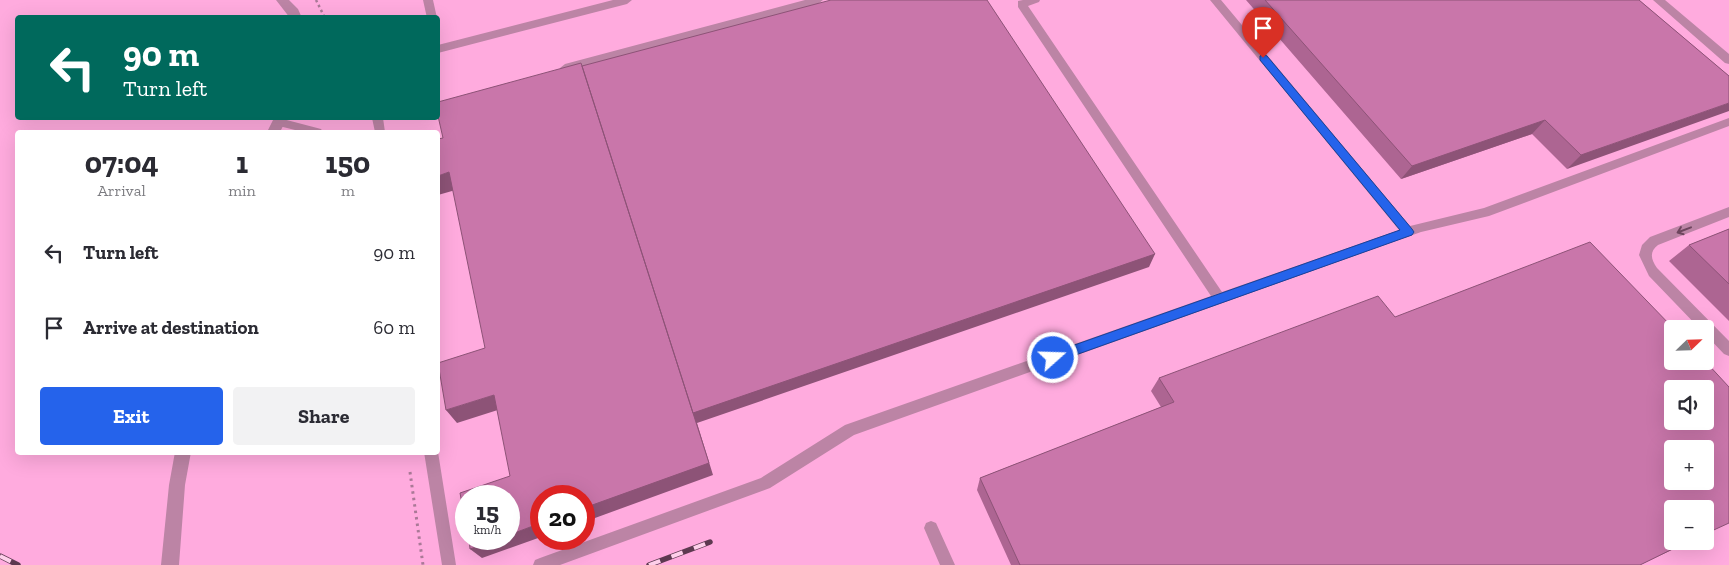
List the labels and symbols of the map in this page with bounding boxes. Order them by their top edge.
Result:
pin [1242,7,1284,58]
one-way arrow [1676,226,1692,235]
north arrow [1664,320,1714,370]
position arrow [1026,331,1078,383]
speed limit sign: 20 [530,485,595,550]

